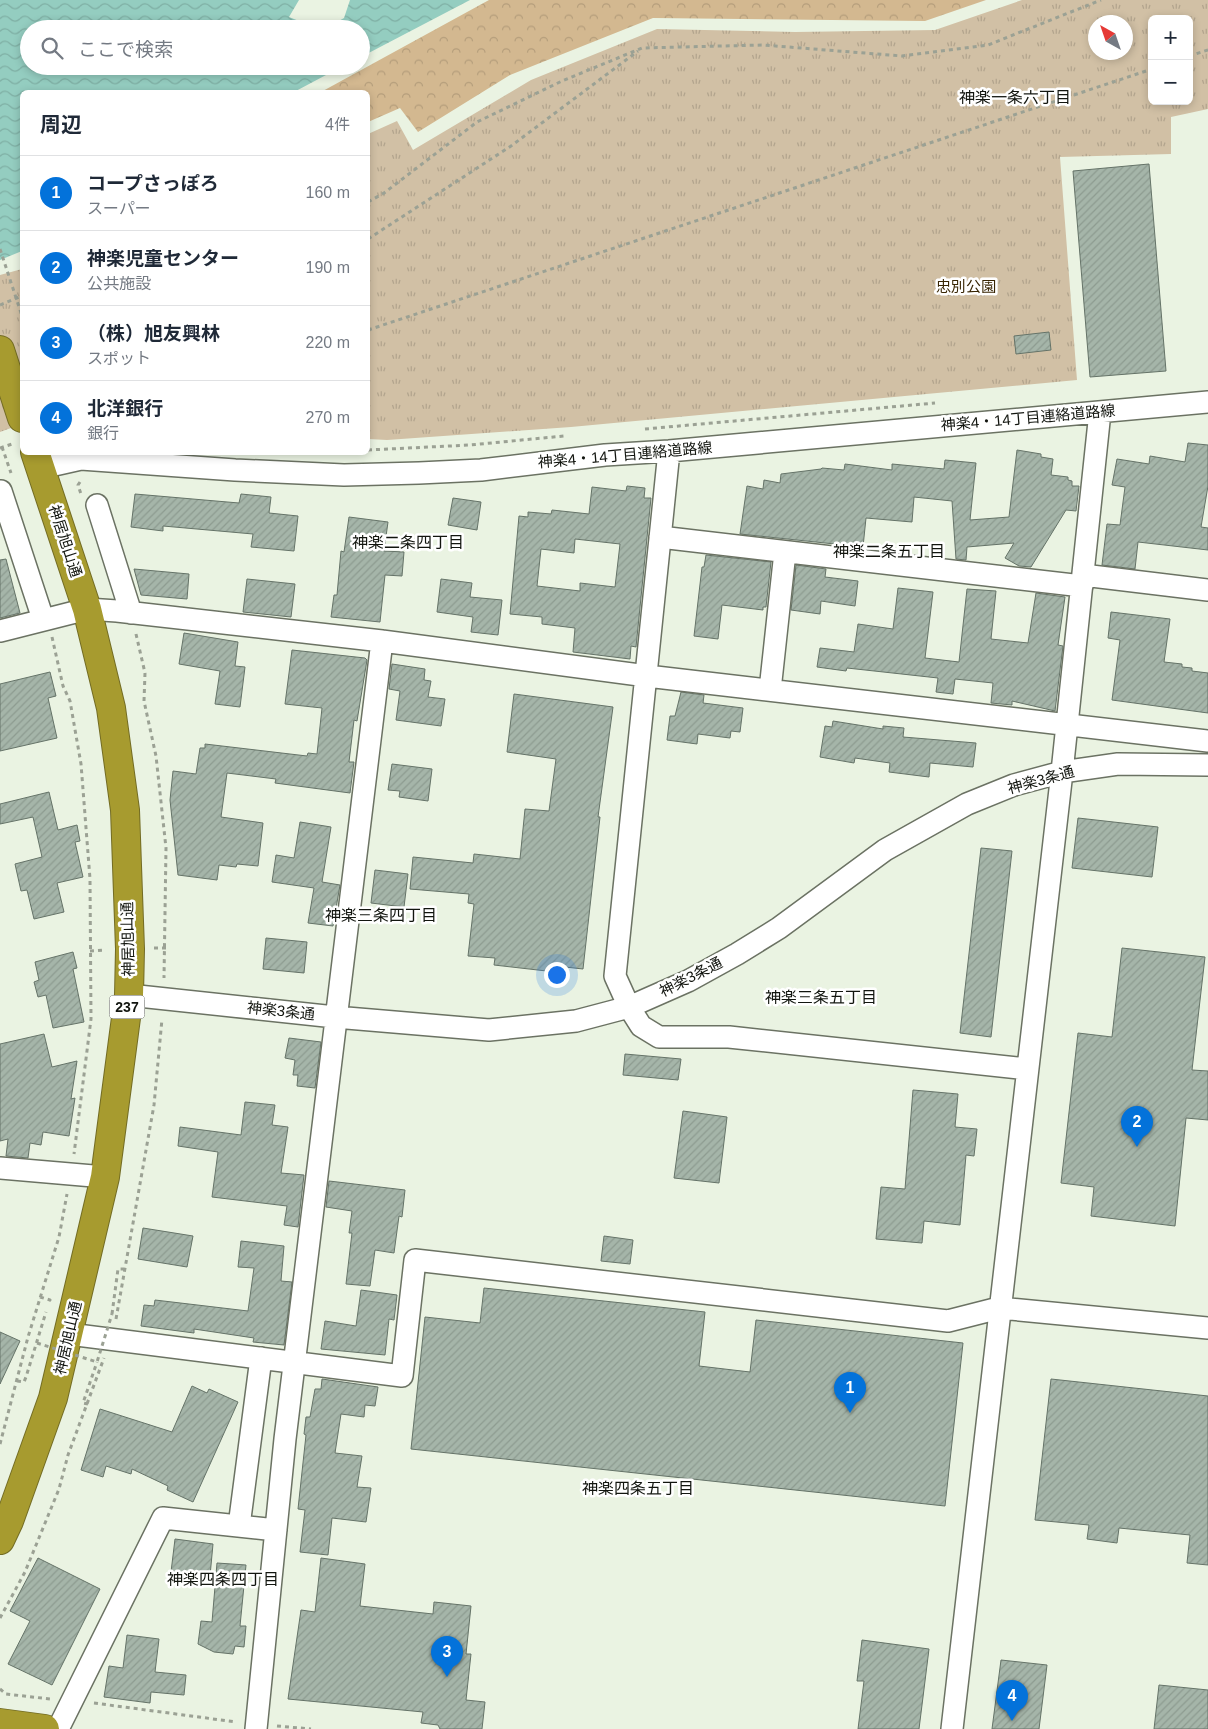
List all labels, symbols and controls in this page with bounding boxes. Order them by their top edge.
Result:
north arrow [1088,15,1133,60]
map controls [1148,15,1193,105]
button: + [1148,15,1193,60]
search box [20,20,370,75]
icon: search [38,34,66,62]
text: ここで検索 [78,39,173,60]
button: − [1148,60,1193,105]
district label: 神楽一条六丁目 [959,89,1071,106]
text: 周辺 [40,113,82,136]
text: 4件 [325,116,350,133]
text: コープさっぽろ [87,173,219,194]
text: 1 [52,184,60,201]
text: 160 m [306,184,350,201]
text: スーパー [87,200,151,217]
text: 神楽児童センター [87,248,239,269]
text: 2 [52,259,60,276]
text: 190 m [306,259,350,276]
text: 公共施設 [87,275,151,292]
park label: 忠別公園 [936,278,996,295]
text: （株）旭友興林 [87,323,220,344]
text: 3 [52,334,60,351]
text: 220 m [306,334,350,351]
text: スポット [87,350,151,367]
text: 北洋銀行 [87,398,163,419]
street label: 神楽4・14丁目連絡道路線 [940,401,1116,434]
text: 4 [52,409,60,426]
text: 270 m [306,409,350,426]
text: 銀行 [87,425,119,442]
street label: 神楽4・14丁目連絡道路線 [537,438,713,471]
street label: 神居旭山通 [46,503,85,579]
district label: 神楽二条四丁目 [352,534,464,551]
district label: 神楽二条五丁目 [833,543,945,560]
street label: 神楽3条通 [1006,762,1076,797]
street label: 神居旭山通 [118,901,137,977]
district label: 神楽三条四丁目 [325,907,437,924]
street label: 神楽3条通 [656,953,725,1000]
your location [544,962,570,988]
district label: 神楽三条五丁目 [765,989,877,1006]
road number: 237 [110,996,144,1019]
street label: 神楽3条通 [246,998,316,1023]
pin: 2 [1121,1106,1153,1147]
street label: 神居旭山通 [51,1299,84,1376]
pin: 1 [834,1372,866,1413]
district label: 神楽四条五丁目 [582,1480,694,1497]
district label: 神楽四条四丁目 [167,1571,279,1588]
pin: 3 [431,1636,463,1677]
pin: 4 [996,1680,1028,1721]

